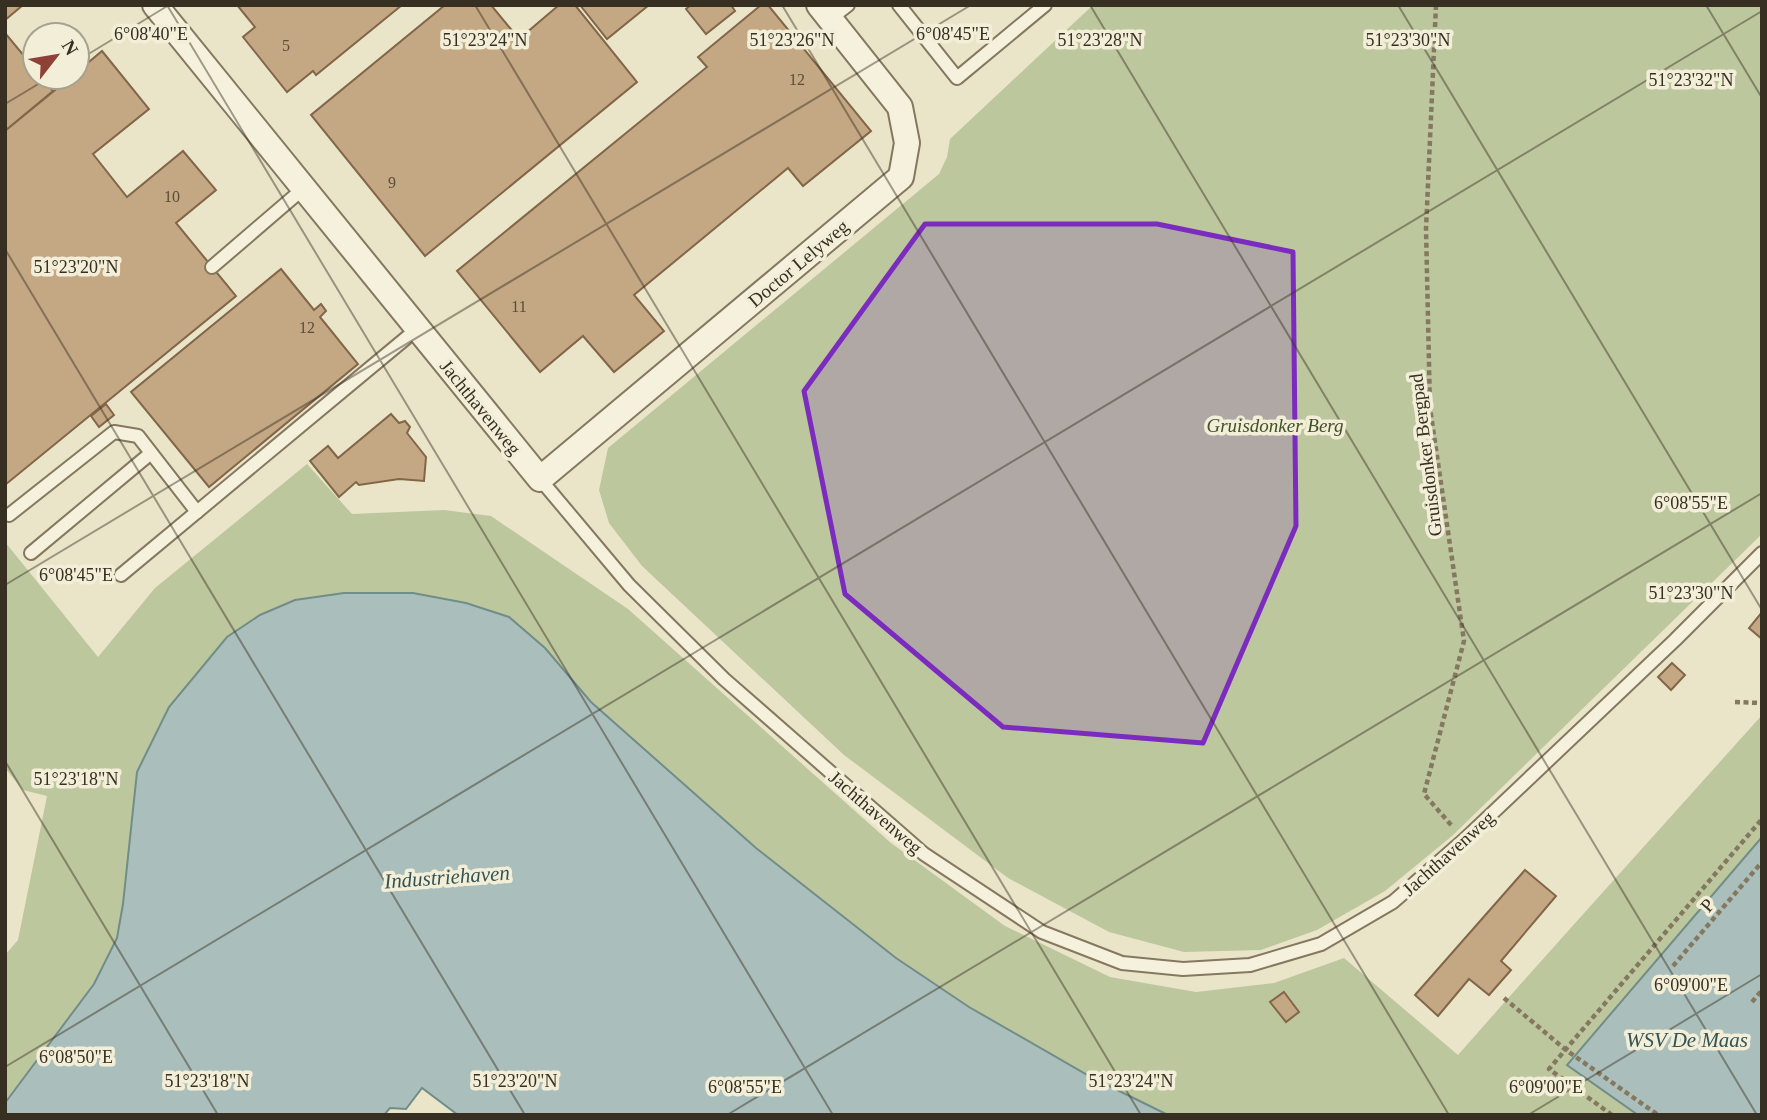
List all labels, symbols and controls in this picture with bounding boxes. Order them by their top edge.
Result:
north arrow [21,21,91,91]
text: 6°08'40"E [114,24,188,44]
text: 6°08'45"E [916,24,990,44]
text: 51°23'24"N [443,30,527,50]
text: 51°23'26"N [750,30,834,50]
text: 51°23'28"N [1058,30,1142,50]
text: 51°23'30"N [1366,30,1450,50]
text: N [58,36,83,59]
house number: 5 [282,37,290,54]
text: 51°23'32"N [1649,70,1733,90]
house number: 12 [789,71,805,88]
house number: 9 [388,174,396,191]
house number: 10 [164,188,180,205]
street label: Doctor Lelyweg [744,215,853,311]
text: 51°23'20"N [34,257,118,277]
house number: 11 [511,298,527,315]
house number: 12 [299,319,315,336]
street label: Jachthavenweg [436,356,526,459]
street label: Gruisdonker Bergpad [1405,372,1446,537]
park label: Gruisdonker Berg [1206,415,1344,436]
text: 6°08'55"E [1654,493,1728,513]
text: 6°08'45"E [39,565,113,585]
text: 51°23'30"N [1649,583,1733,603]
street label: Jachthavenweg [825,766,927,859]
text: 51°23'18"N [34,769,118,789]
street label: Jachthavenweg [1398,806,1499,900]
water label: Industriehaven [382,861,511,893]
street label: P [1696,894,1719,916]
text: 6°09'00"E [1654,975,1728,995]
water label: WSV De Maas [1626,1028,1748,1052]
text: 6°08'50"E [39,1047,113,1067]
text: 51°23'18"N [165,1071,249,1091]
text: 51°23'20"N [473,1071,557,1091]
text: 51°23'24"N [1089,1071,1173,1091]
text: 6°08'55"E [708,1077,782,1097]
text: 6°09'00"E [1509,1077,1583,1097]

